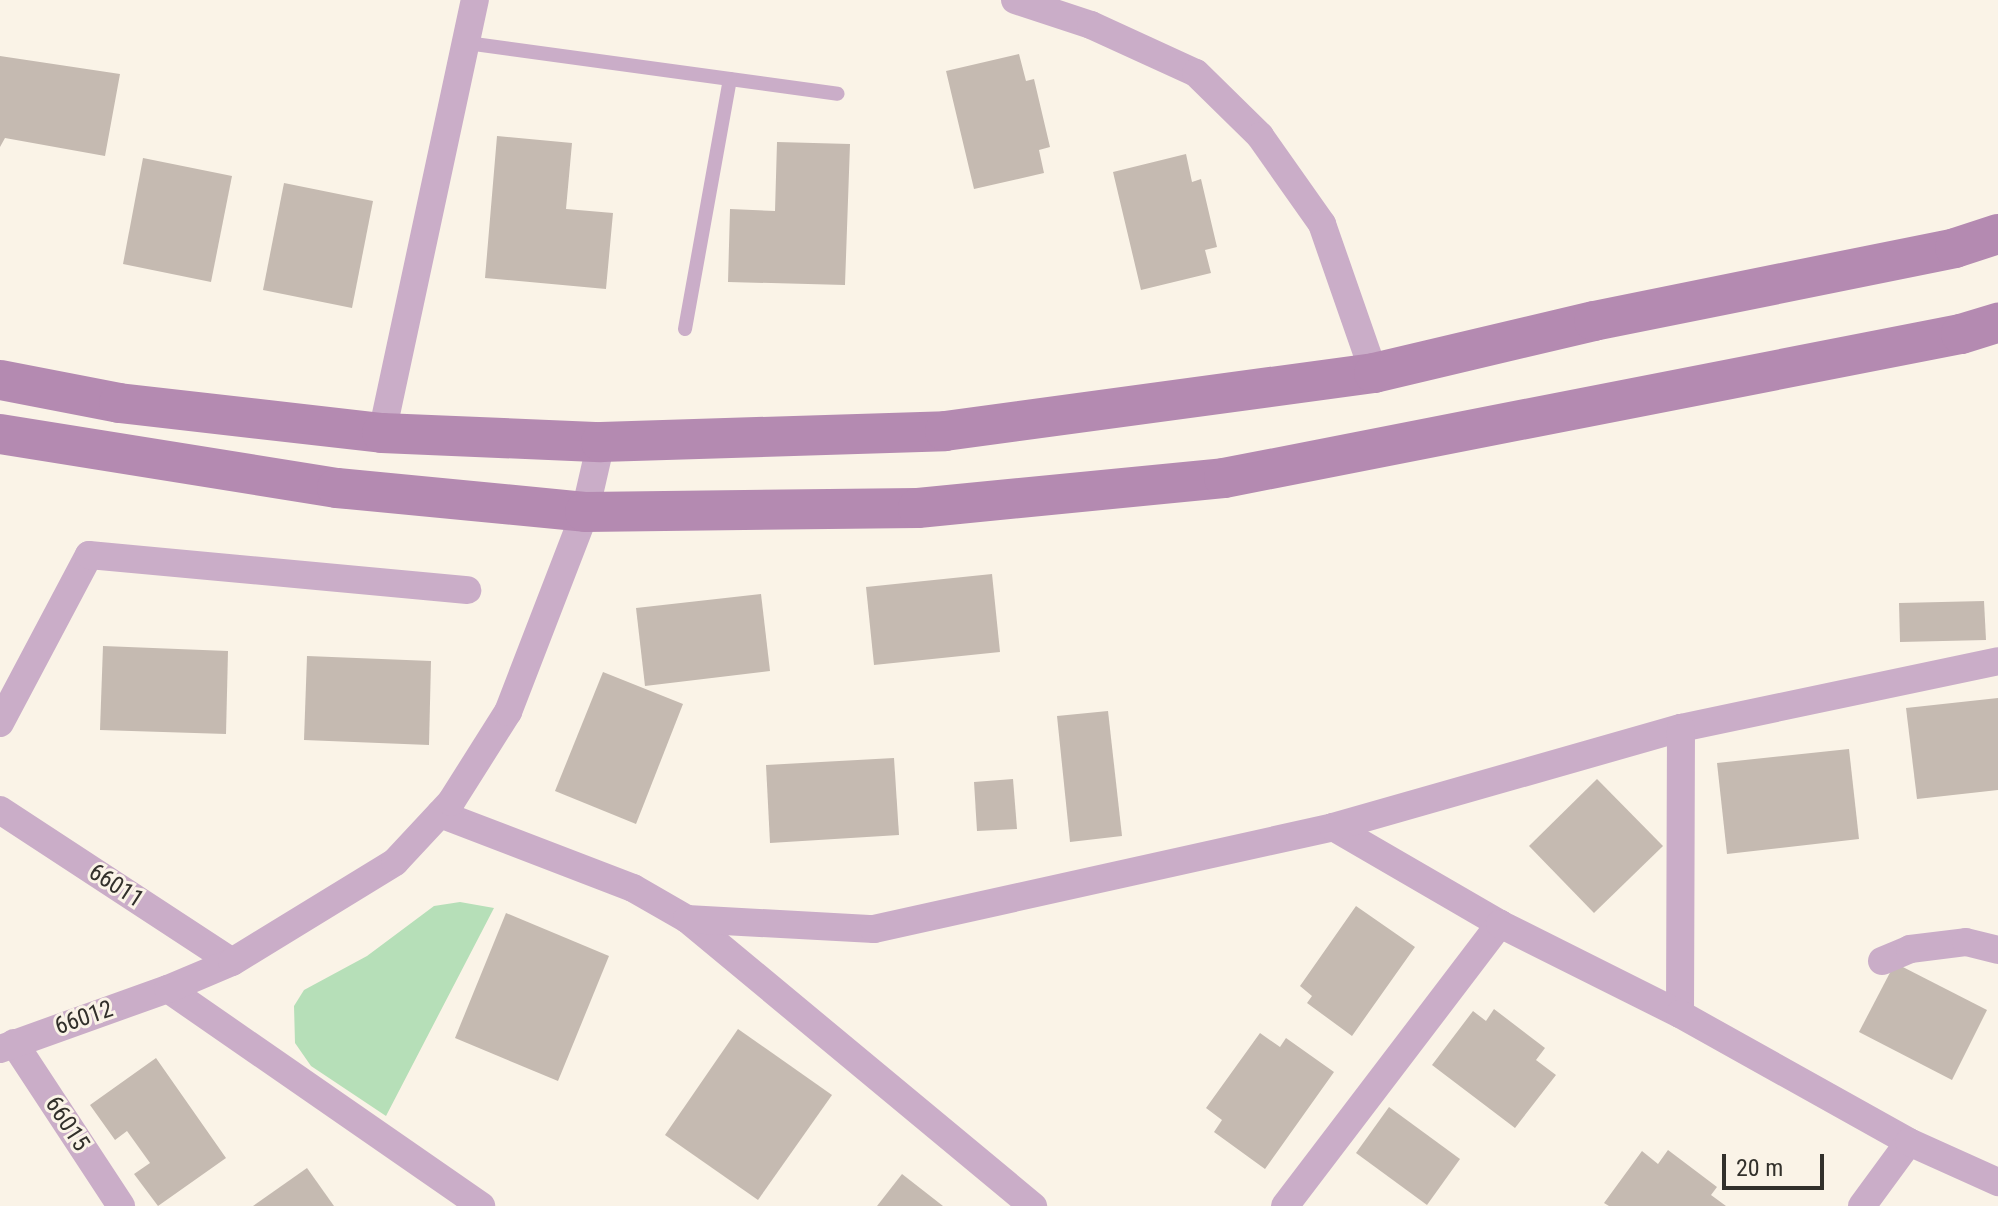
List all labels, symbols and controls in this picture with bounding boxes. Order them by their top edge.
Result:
street label: 66011 [83,858,149,914]
street label: 66012 [51,995,117,1041]
street label: 66015 [39,1091,95,1157]
scale bar [1726,1138,1828,1188]
text: 20 m [1736,1154,1783,1182]

